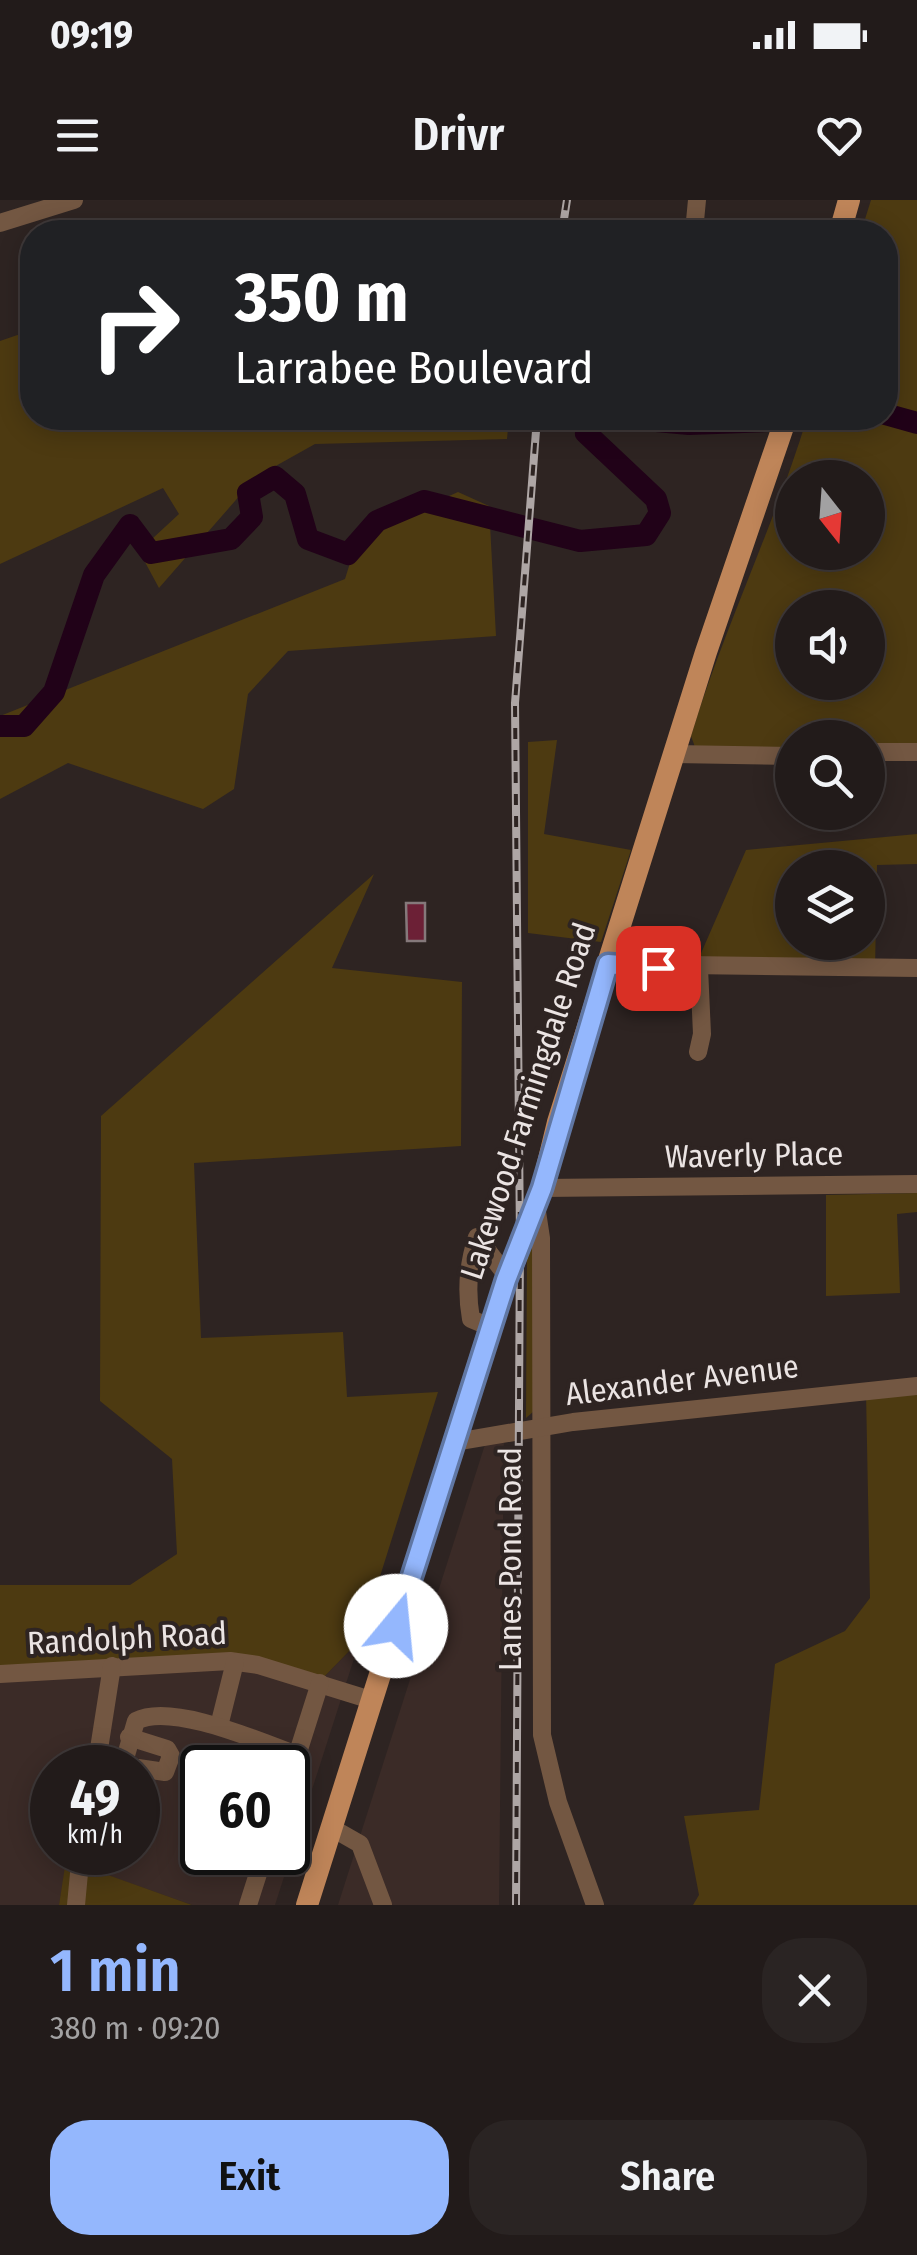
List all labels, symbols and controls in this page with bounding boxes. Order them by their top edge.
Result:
text: 09:19 [50,12,133,58]
icon: menu [50,108,105,163]
text: Drivr [413,108,504,162]
icon: heart [812,108,867,163]
text: 350 m [235,256,409,340]
icon: right [70,260,200,390]
text: Larrabee Boulevard [235,341,593,395]
north arrow [775,460,885,570]
map controls [775,460,885,960]
button: sound [775,590,885,700]
button: search [775,720,885,830]
button: layers [775,850,885,960]
street label: Lakewood Farmingdale Road [452,918,604,1284]
pin [616,926,701,1011]
icon: arrive [631,941,686,996]
street label: Waverly Place [664,1134,844,1176]
street label: Alexander Avenue [563,1347,801,1413]
street label: Lanes Pond Road [491,1447,529,1671]
position arrow [344,1574,448,1678]
street label: Randolph Road [26,1614,228,1662]
speed limit sign: 60 [180,1745,310,1875]
text: 49 [70,1768,120,1828]
text: km/h [67,1820,123,1850]
text: 1 min [50,1935,181,2007]
button: close [762,1938,867,2043]
text: 380 m · 09:20 [50,2009,221,2047]
button: Exit [50,2120,449,2235]
button: Share [469,2120,867,2235]

